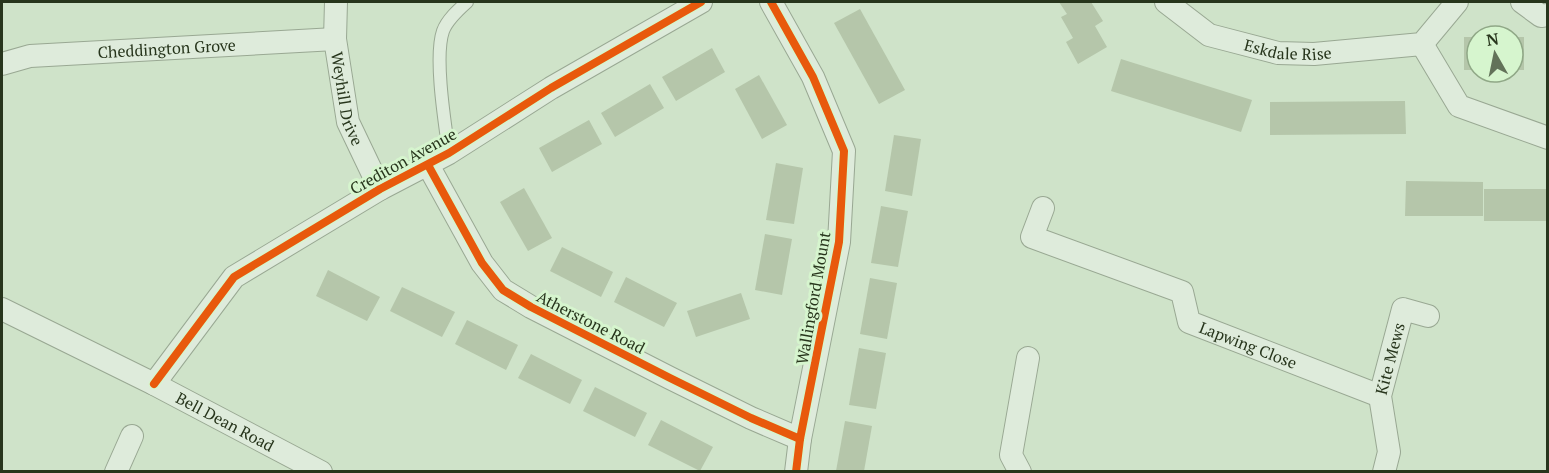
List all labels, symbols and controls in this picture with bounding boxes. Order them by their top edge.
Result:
north arrow [1465,24,1525,84]
text: N [1485,27,1500,51]
street label: Cheddington Grove [97,34,236,63]
street label: Eskdale Rise [1242,34,1333,65]
street label: Weyhill Drive [326,50,369,149]
street label: Crediton Avenue [346,123,460,199]
street label: Wallingford Mount [790,230,836,366]
street label: Atherstone Road [533,285,649,359]
street label: Lapwing Close [1196,316,1300,374]
street label: Kite Mews [1370,320,1410,397]
street label: Bell Dean Road [172,387,278,457]

